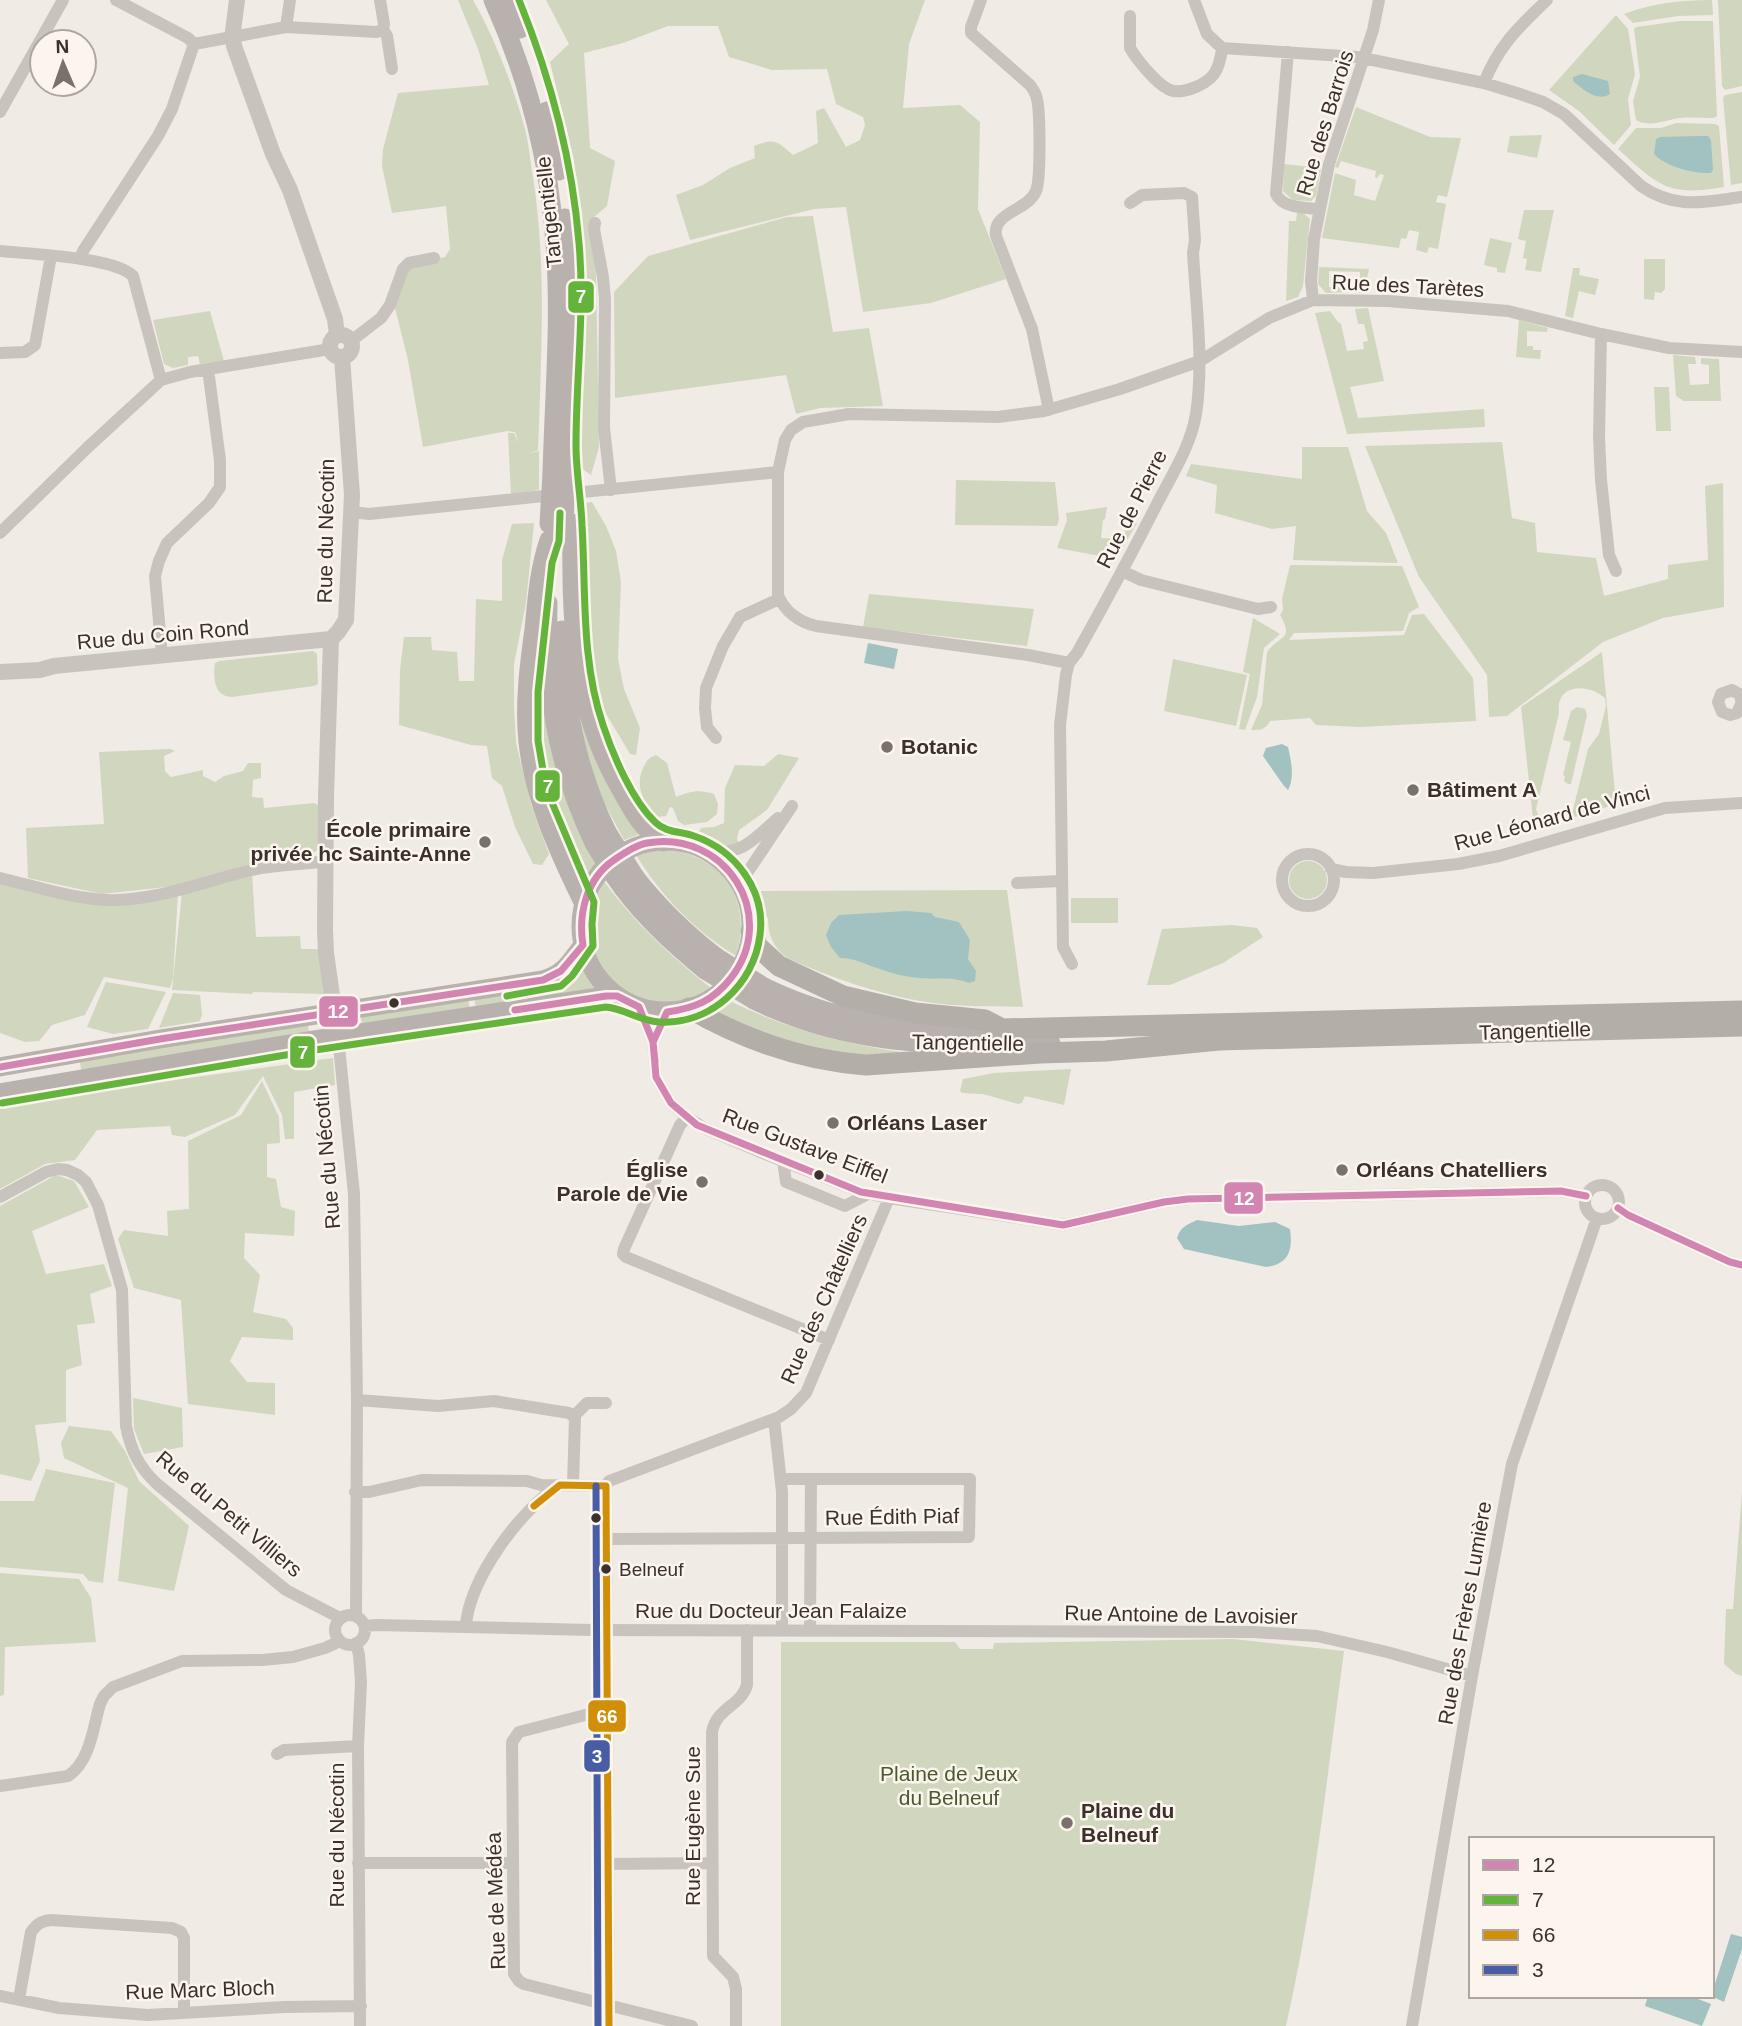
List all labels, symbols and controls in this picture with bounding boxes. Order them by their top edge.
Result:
north arrow [28,28,98,98]
text: N [55,36,70,57]
street label: Rue des Barrois [1292,47,1358,198]
street label: Tangentielle [531,155,566,269]
street label: Rue des Tarètes [1331,270,1485,301]
line badge: 7 [567,280,595,314]
text: 7 [576,286,586,307]
street label: Rue de Pierre [1092,446,1171,572]
street label: Rue du Nécotin [313,458,338,604]
street label: Rue du Coin Rond [76,616,250,653]
place label: Botanic [901,735,978,758]
marker: Botanic [879,739,895,755]
line badge: 7 [534,769,561,803]
text: 7 [543,776,553,797]
place label: Bâtiment A [1427,778,1537,801]
street label: Rue Léonard de Vinci [1452,780,1652,855]
marker: Bâtiment A [1405,782,1421,798]
place label: École primaire privée hc Sainte-Anne [250,818,471,865]
marker: École primaire privée hc Sainte-Anne [477,834,493,850]
line badge: 12 [318,995,359,1028]
unlabelled marker [387,996,401,1010]
text: 12 [327,1001,349,1022]
street label: Tangentielle [1479,1017,1591,1044]
street label: Tangentielle [912,1030,1024,1055]
line badge: 7 [289,1035,316,1069]
text: 7 [298,1042,308,1063]
street label: Rue du Nécotin [309,1084,344,1230]
street label: Rue Gustave Eiffel [720,1103,891,1188]
place label: Orléans Laser [847,1111,987,1134]
marker: Orléans Laser [825,1115,841,1131]
place label: Église Parole de Vie [556,1158,688,1205]
place label: Orléans Chatelliers [1356,1158,1547,1181]
marker: Orléans Chatelliers [1334,1162,1350,1178]
unlabelled marker [812,1168,826,1182]
marker: Église Parole de Vie [694,1174,710,1190]
line badge: 12 [1223,1181,1264,1215]
text: 12 [1233,1188,1255,1209]
street label: Rue des Châtelliers [776,1210,871,1387]
street label: Rue du Petit Villiers [152,1446,307,1581]
street label: Rue des Frères Lumière [1434,1499,1495,1726]
street label: Rue Édith Piaf [825,1504,959,1529]
unlabelled marker [589,1511,603,1525]
place label: Belneuf [619,1559,684,1580]
marker: Belneuf [599,1562,613,1576]
street label: Rue du Docteur Jean Falaize [635,1599,907,1622]
street label: Rue Antoine de Lavoisier [1064,1601,1298,1628]
line badge: 66 [587,1699,627,1733]
text: 66 [596,1706,618,1727]
line badge: 3 [583,1739,611,1773]
text: 3 [592,1746,602,1767]
street label: Rue Eugène Sue [681,1746,704,1906]
park label: Plaine de Jeux du Belneuf [880,1762,1018,1809]
street label: Rue du Nécotin [325,1763,348,1907]
place label: Plaine du Belneuf [1081,1799,1174,1846]
marker: Plaine du Belneuf [1059,1815,1075,1831]
street label: Rue de Médéa [482,1831,509,1970]
legend [1469,1837,1714,1998]
text: 12 [1532,1853,1555,1876]
text: 7 [1532,1888,1544,1911]
text: 66 [1532,1923,1555,1946]
text: 3 [1532,1958,1544,1981]
street label: Rue Marc Bloch [125,1975,275,2004]

